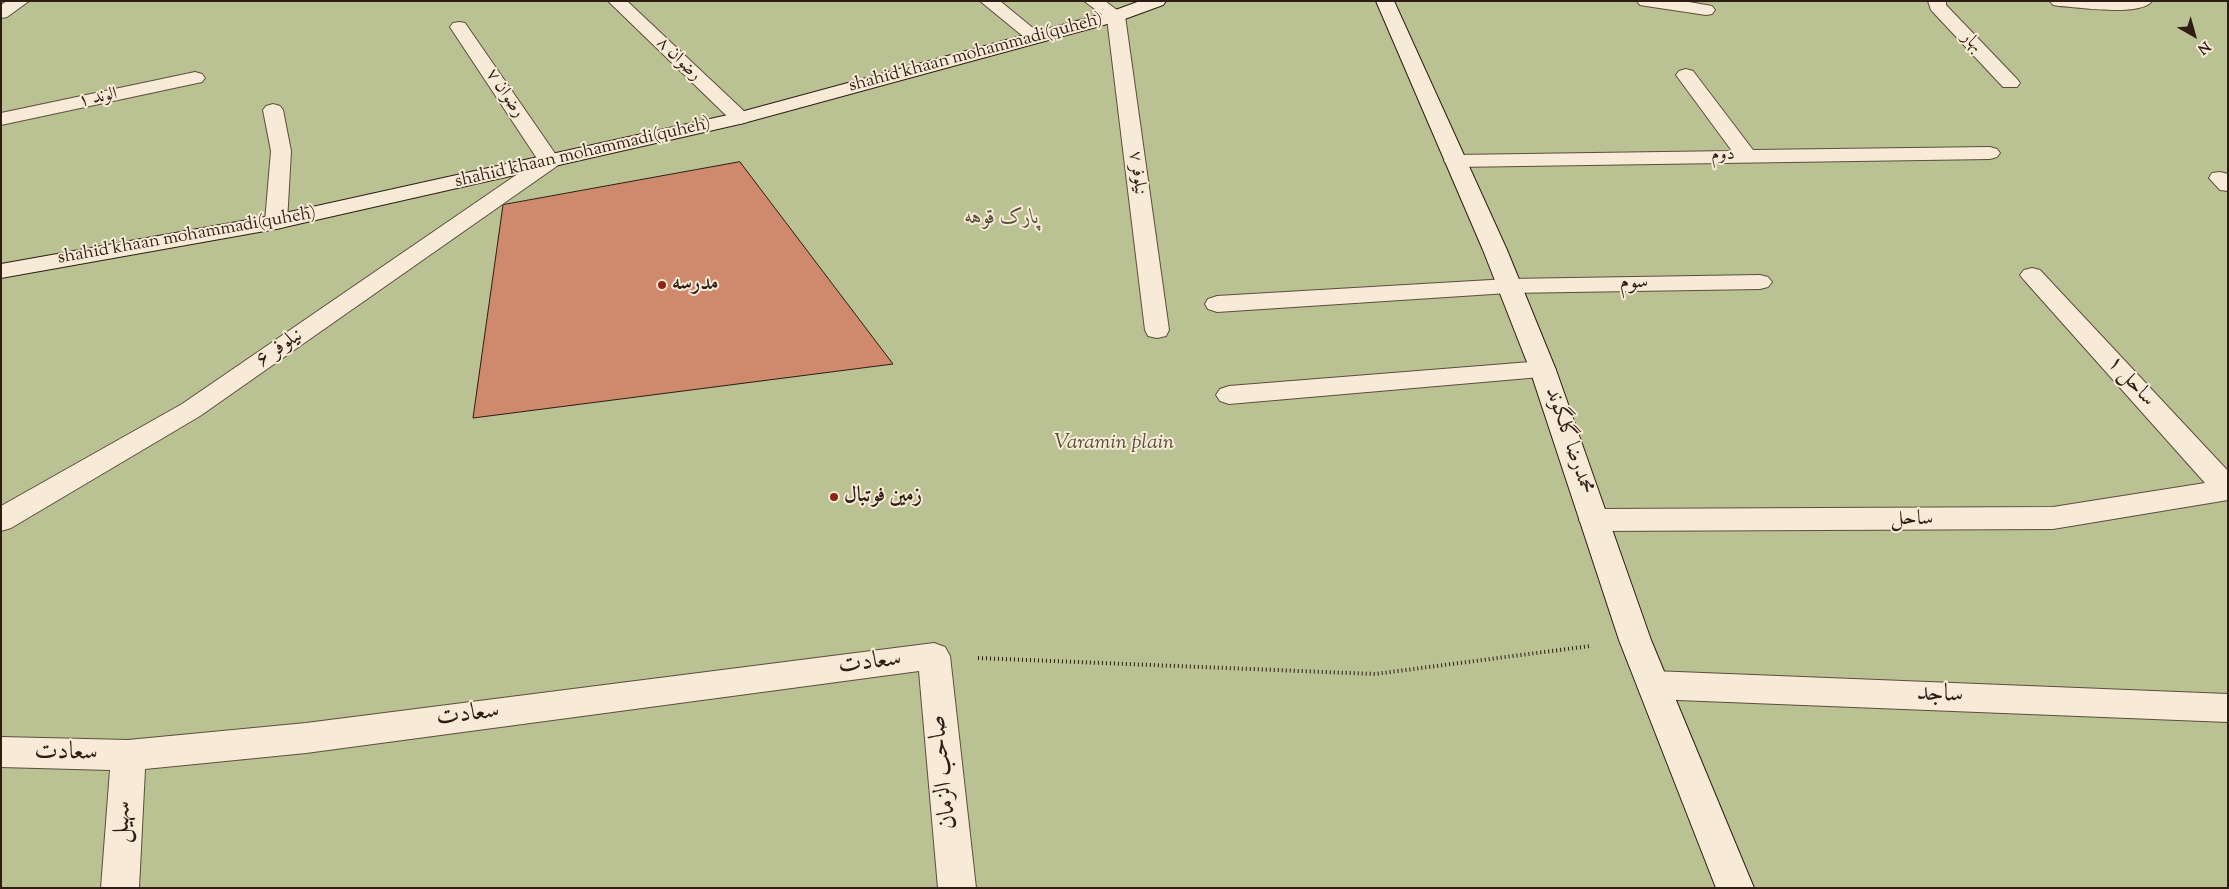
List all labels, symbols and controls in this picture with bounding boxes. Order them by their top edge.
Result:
street label: shahid khaan mohammadi(quheh) [847,10,1105,98]
north arrow [2169,10,2219,60]
street label: بهار [1956,28,1986,58]
street label: رضوان ۸ [651,33,705,87]
text: N [2193,35,2214,58]
street label: رضوان ۷ [480,65,528,123]
street label: الوند ۱ [77,84,119,114]
street label: shahid khaan mohammadi(quheh) [453,114,713,194]
street label: دوم [1711,145,1735,167]
street label: نیلوفر ۷ [1123,150,1149,196]
street label: shahid khaan mohammadi(quheh) [56,204,318,270]
park label: پارک قوهه [965,206,1039,232]
street label: سوم [1619,271,1649,297]
place label: مدرسه [672,272,718,298]
marker: مدرسه [656,279,668,291]
street label: نیلوفر ۶ [252,324,308,374]
street label: ساحل ۱ [2101,351,2159,413]
street label: محمدرضا گلگوند [1538,384,1598,498]
park label: Varamin plain [1054,431,1174,457]
place label: زمین فوتبال [844,484,922,510]
marker: زمین فوتبال [828,491,840,503]
street label: ساحل [1891,507,1933,533]
street label: سعادت [837,645,903,683]
street label: ساجد [1916,680,1964,712]
street label: سعادت [435,697,501,735]
street label: صاحب الزمان [924,713,966,831]
street label: سعادت [34,738,98,770]
street label: سهیل [108,800,140,844]

